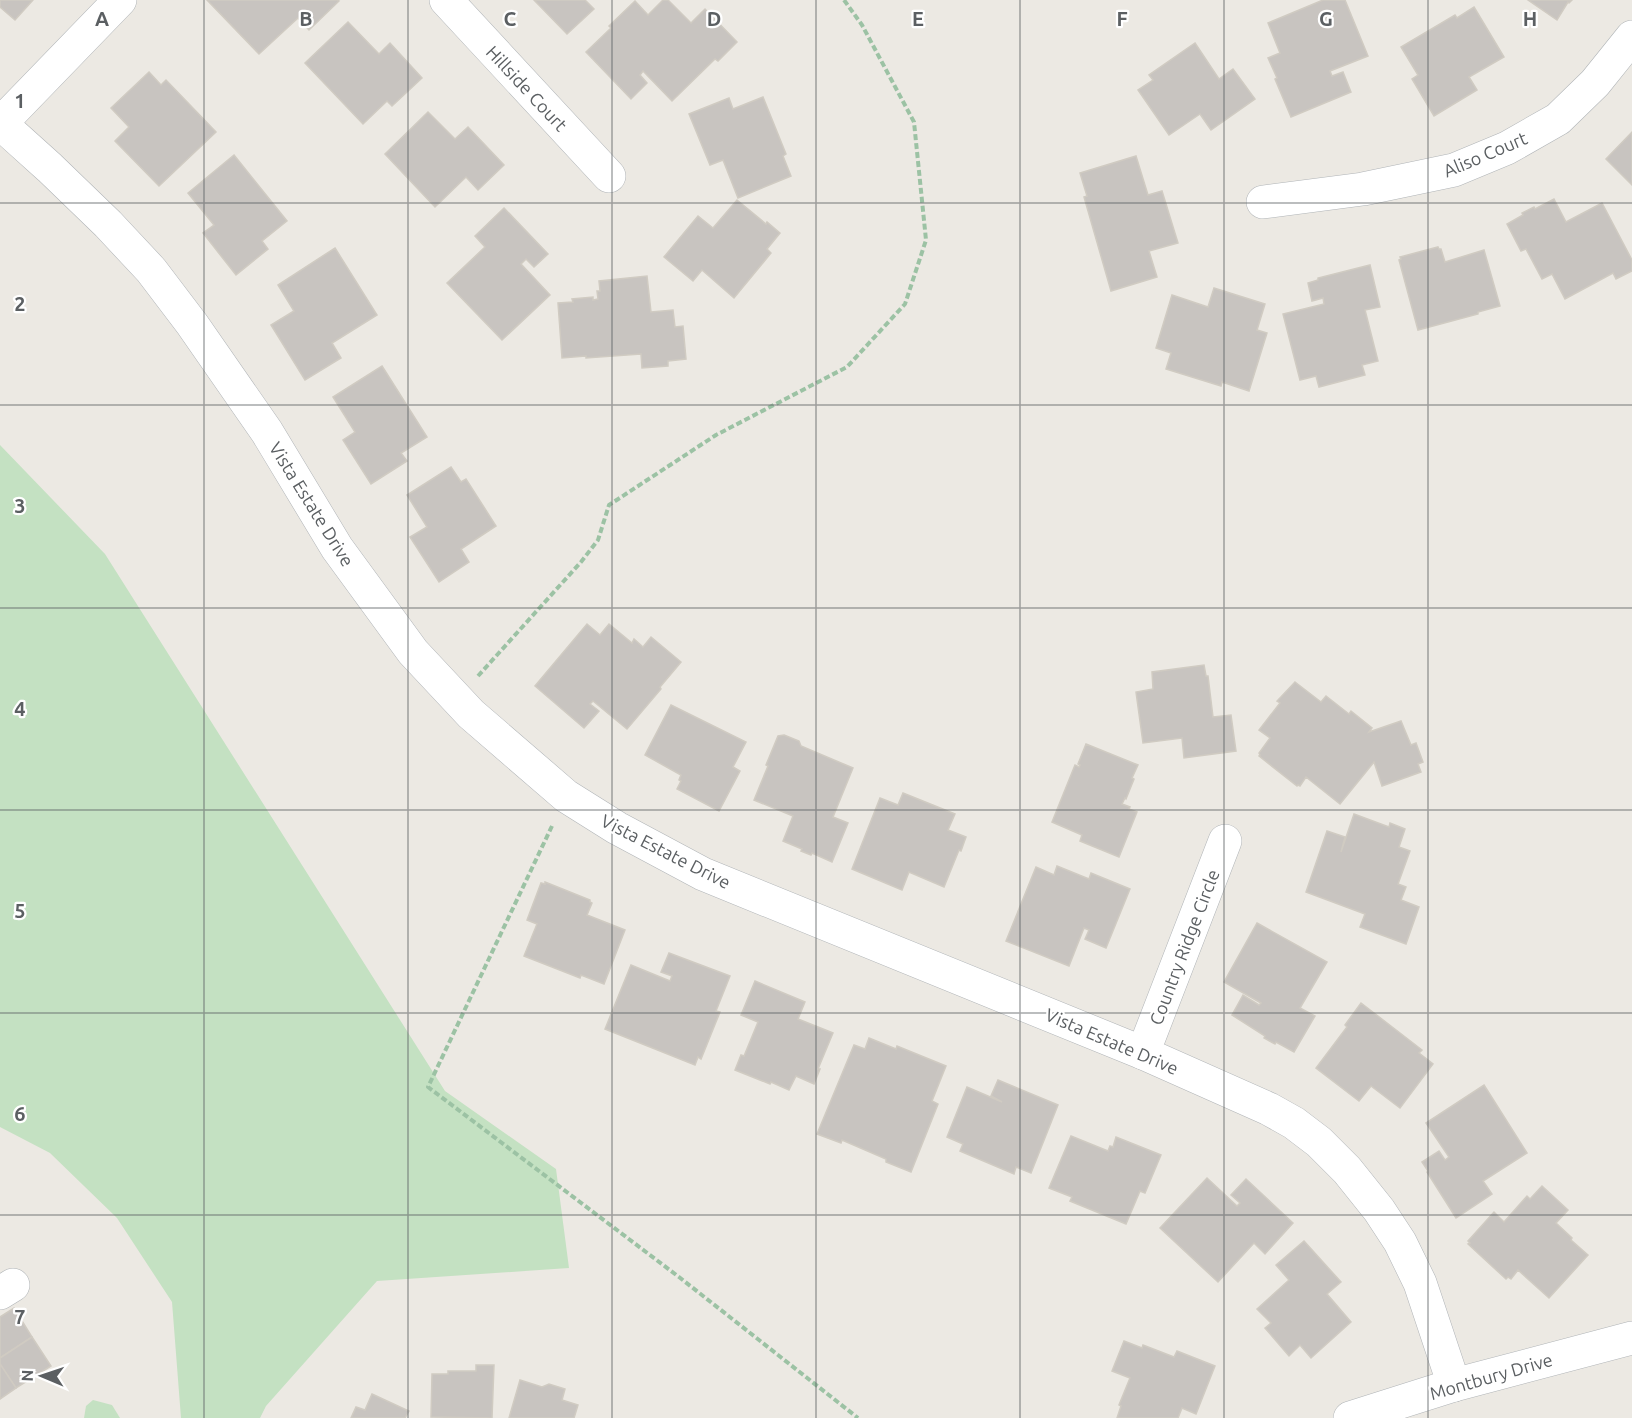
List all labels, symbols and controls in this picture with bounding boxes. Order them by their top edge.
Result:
text: A [95,7,109,30]
text: B [299,7,313,30]
text: C [504,7,517,30]
text: D [707,7,721,30]
text: E [912,7,924,30]
text: F [1116,7,1128,30]
text: G [1319,7,1333,30]
text: H [1523,7,1537,30]
street label: Hillside Court [483,41,571,135]
text: 1 [14,89,26,112]
street label: Aliso Court [1440,127,1530,181]
text: 2 [14,292,26,315]
street label: Vista Estate Drive [266,438,358,570]
text: 3 [14,494,26,517]
text: 4 [14,697,26,720]
street label: Vista Estate Drive [598,810,734,892]
street label: Country Ridge Circle [1145,866,1223,1028]
text: 5 [14,899,26,922]
street label: Vista Estate Drive [1043,1004,1181,1078]
text: 6 [14,1102,26,1125]
text: 7 [14,1305,26,1328]
north arrow [12,1346,72,1406]
street label: Montbury Drive [1427,1349,1555,1403]
text: N [18,1369,36,1382]

